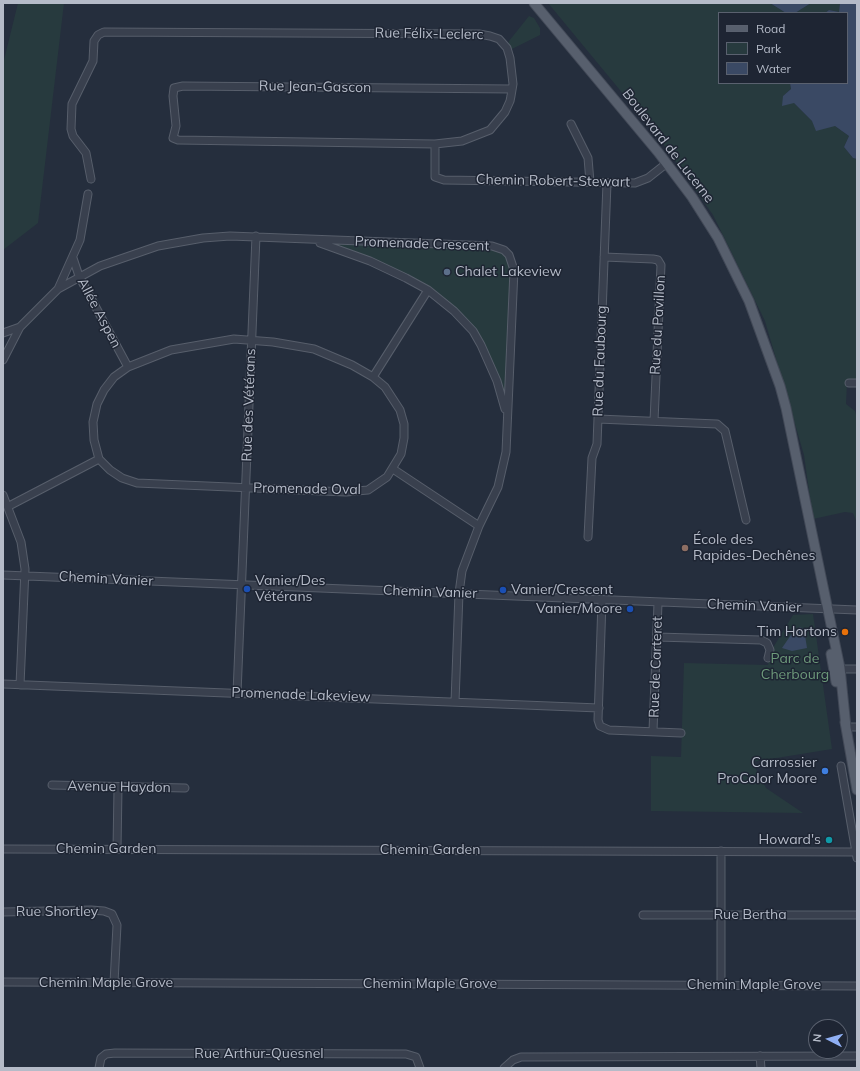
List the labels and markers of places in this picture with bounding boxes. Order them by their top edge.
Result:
place label: Chalet Lakeview [455,264,562,280]
marker: Chalet Lakeview [442,267,452,277]
place label: École des Rapides-Dechênes [693,532,815,564]
marker: École des Rapides-Dechênes [680,543,690,553]
place label: Vanier/Des Vétérans [255,573,325,606]
place label: Vanier/Crescent [511,582,613,598]
marker: Vanier/Des Vétérans [242,584,252,594]
marker: Vanier/Crescent [498,585,508,595]
place label: Vanier/Moore [536,601,622,617]
marker: Vanier/Moore [625,604,635,614]
place label: Tim Hortons [757,624,837,640]
marker: Tim Hortons [840,627,850,637]
place label: Carrossier ProColor Moore [717,755,817,788]
marker: Carrossier ProColor Moore [820,766,830,776]
place label: Howard's [759,832,821,848]
marker: Howard's [824,835,834,845]

